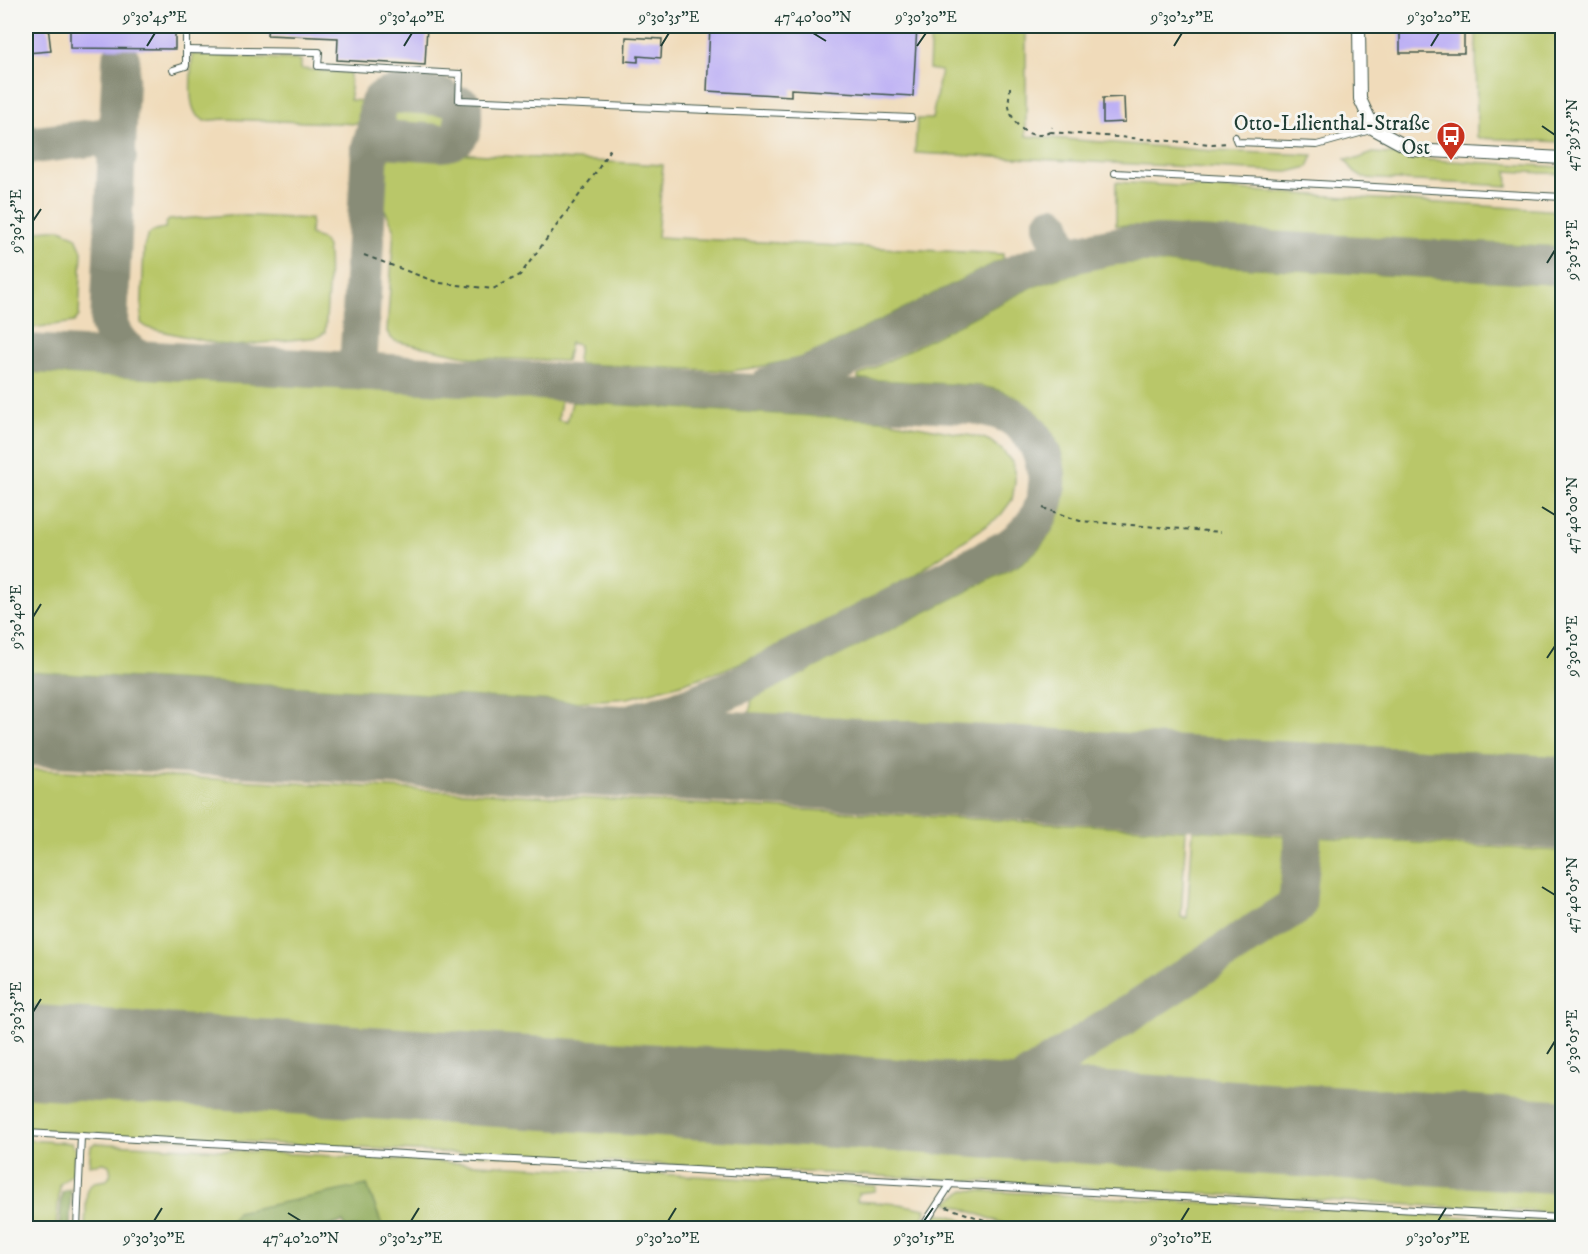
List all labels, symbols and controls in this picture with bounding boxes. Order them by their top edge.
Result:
text: 9°30'45"E [122,8,187,27]
text: 9°30'40"E [379,8,445,27]
text: 9°30'35"E [638,8,700,27]
text: 47°40'00"N [774,8,852,27]
text: 9°30'30"E [894,8,957,27]
text: 9°30'25"E [1150,8,1214,27]
text: 9°30'20"E [1406,8,1471,27]
text: 47°39'55"N [1563,99,1582,171]
place label: Otto-Lilienthal-Straße Ost [1234,111,1430,161]
bus stop icon: Otto-Lilienthal-Straße Ost [1435,120,1467,162]
text: 9°30'45"E [7,189,26,254]
text: 9°30'15"E [1563,219,1582,281]
text: 47°40'00"N [1563,476,1582,554]
text: 9°30'40"E [7,584,26,650]
text: 9°30'10"E [1563,615,1582,678]
text: 47°40'05"N [1563,857,1582,933]
text: 9°30'35"E [7,981,26,1043]
text: 9°30'05"E [1563,1009,1582,1074]
text: 9°30'30"E [122,1229,185,1248]
text: 47°40'20"N [263,1229,339,1248]
text: 9°30'25"E [379,1229,443,1248]
text: 9°30'20"E [635,1229,700,1248]
text: 9°30'15"E [893,1229,955,1248]
text: 9°30'10"E [1149,1229,1212,1248]
text: 9°30'05"E [1405,1229,1470,1248]

